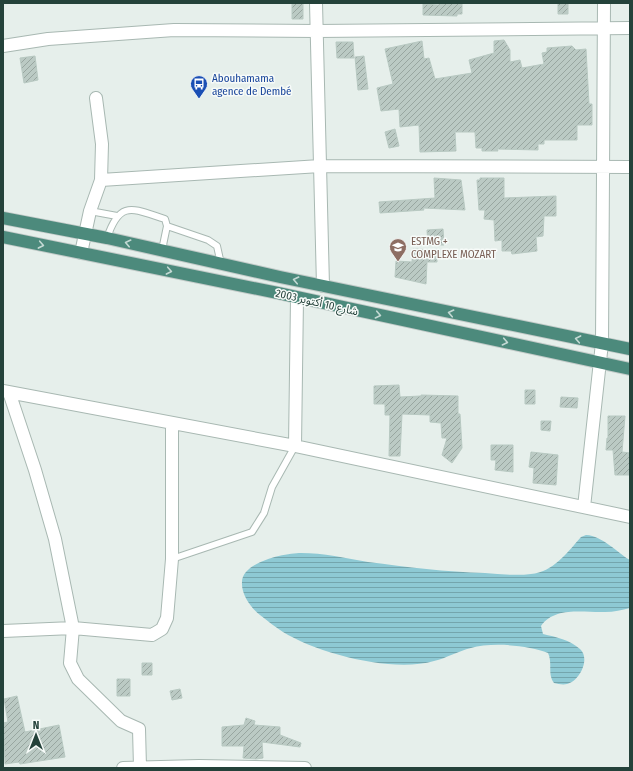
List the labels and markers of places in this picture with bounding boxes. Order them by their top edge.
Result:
place label: Abouhamama agence de Dembé [212,72,292,98]
bus stop icon: Abouhamama agence de Dembé [189,74,209,99]
place label: ESTMG + COMPLEXE MOZART [411,235,497,261]
school or university icon: ESTMG + COMPLEXE MOZART [388,237,408,262]

